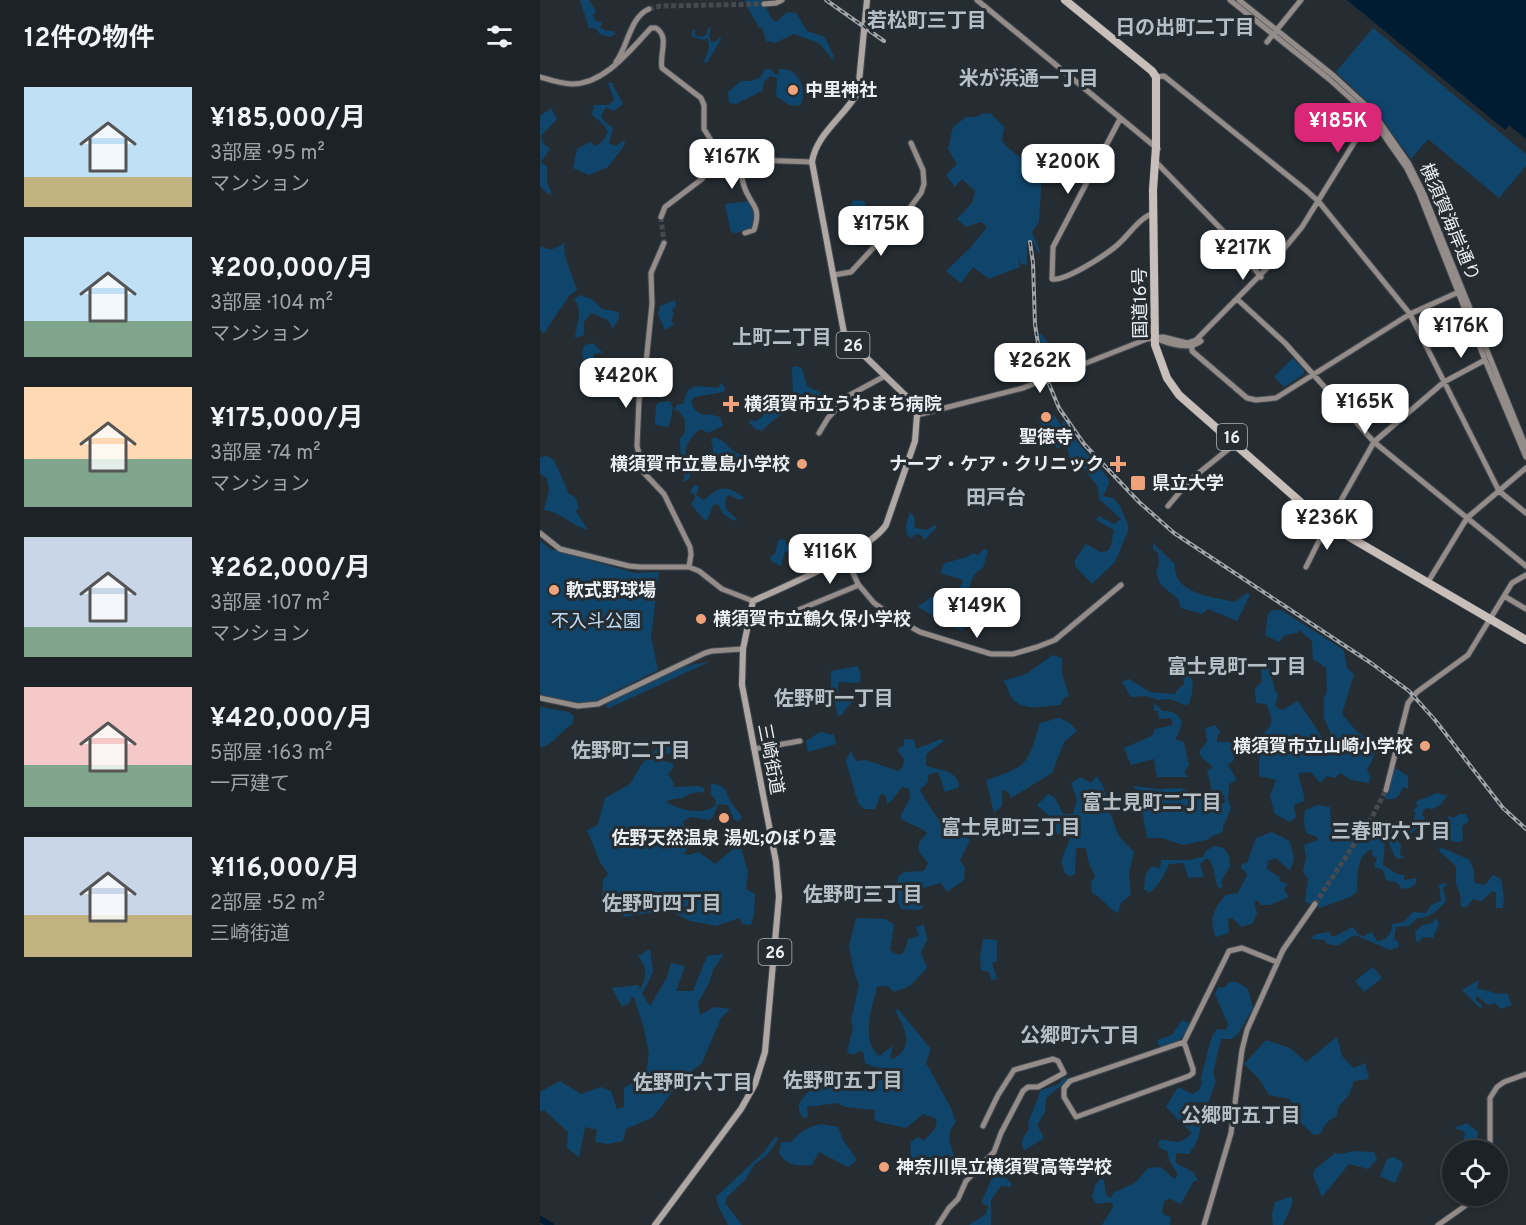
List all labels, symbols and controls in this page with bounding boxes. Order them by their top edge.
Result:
district label: 若松町三丁目 [867,9,987,35]
district label: 日の出町二丁目 [1115,16,1255,42]
icon: filters [483,20,516,53]
text: 12件の物件 [24,23,154,56]
district label: 米が浜通一丁目 [959,67,1099,93]
place label: 中里神社 [805,80,877,103]
marker: 中里神社 [786,83,800,97]
text: ¥185,000/月 [210,103,366,136]
pin: ¥185K [1296,103,1380,154]
text: ¥185K [1308,109,1368,135]
icon: home [72,111,144,183]
pin: ¥167K [690,139,774,190]
text: 3部屋 · 95 m² [210,141,325,167]
pin: ¥200K [1026,144,1110,195]
text: ¥167K [703,145,761,171]
text: ¥200K [1036,150,1100,176]
street label: 横須賀海岸通り [1413,160,1484,285]
text: マンション [210,172,310,198]
pin: ¥175K [839,206,923,257]
text: ¥175K [852,212,910,238]
pin: ¥217K [1201,230,1285,281]
text: ¥217K [1214,236,1272,262]
text: ¥200,000/月 [210,253,374,286]
icon: home [72,261,144,333]
street label: 国道16号 [1129,267,1154,339]
text: 3部屋 · 104 m² [210,291,333,317]
pin: ¥176K [1419,308,1503,359]
text: ¥176K [1433,314,1489,340]
text: マンション [210,322,310,348]
district label: 上町二丁目 [732,326,832,352]
road number: 26 [836,332,870,358]
pin: ¥262K [998,343,1082,394]
text: ¥262K [1008,349,1072,375]
pin: ¥420K [584,358,668,409]
text: ¥420K [594,364,658,390]
pin: ¥165K [1323,384,1407,435]
text: ¥165K [1336,390,1394,416]
place label: 横須賀市立うわまち病院 [744,394,942,417]
marker: 横須賀市立うわまち病院 [722,395,740,413]
text: ¥175,000/月 [210,403,364,436]
marker: 聖徳寺 [1039,410,1053,424]
icon: home [72,411,144,483]
road number: 16 [1217,424,1247,450]
place label: 聖徳寺 [1019,427,1073,450]
text: 3部屋 · 74 m² [210,441,320,467]
place label: 横須賀市立豊島小学校 [610,454,790,477]
place label: ナープ・ケア・クリニック [889,454,1104,477]
marker: ナープ・ケア・クリニック [1109,455,1127,473]
marker: 横須賀市立豊島小学校 [795,457,809,471]
text: マンション [210,472,310,498]
place label: 県立大学 [1152,473,1224,496]
marker: 県立大学 [1129,474,1147,492]
district label: 田戸台 [966,486,1026,512]
pin: ¥236K [1285,500,1369,551]
text: ¥236K [1296,506,1358,532]
pin: ¥116K [788,534,872,585]
text: ¥116K [803,540,857,566]
text: ¥262,000/月 [210,553,371,586]
icon: home [72,561,144,633]
place label: 軟式野球場 [566,580,656,603]
marker: 軟式野球場 [547,583,561,597]
pin: ¥149K [935,588,1019,639]
text: 3部屋 · 107 m² [210,591,330,617]
text: ¥149K [947,594,1007,620]
place label: 横須賀市立鶴久保小学校 [713,609,911,632]
park label: 不入斗公園 [551,611,641,634]
marker: 横須賀市立鶴久保小学校 [694,612,708,626]
text: マンション [210,622,310,648]
district label: 富士見町一丁目 [1167,655,1307,681]
district label: 佐野町一丁目 [774,687,894,713]
text: ¥420,000/月 [210,703,373,736]
icon: home [72,711,144,783]
street label: 三崎街道 [751,722,788,797]
place label: 横須賀市立山崎小学校 [1233,736,1413,759]
district label: 佐野町二丁目 [571,739,691,765]
marker: 横須賀市立山崎小学校 [1418,739,1432,753]
text: 5部屋 · 163 m² [210,741,332,767]
text: 一戸建て [210,772,290,798]
district label: 富士見町二丁目 [1082,791,1222,817]
marker: 佐野天然温泉 湯処;のぼり雲 [717,811,731,825]
district label: 富士見町三丁目 [941,816,1081,842]
district label: 三春町六丁目 [1331,820,1451,846]
place label: 佐野天然温泉 湯処;のぼり雲 [612,828,836,851]
text: ¥116,000/月 [210,853,360,886]
icon: home [72,861,144,933]
district label: 佐野町三丁目 [803,883,923,909]
text: 2部屋 · 52 m² [210,891,325,917]
district label: 佐野町四丁目 [602,892,722,918]
text: 三崎街道 [210,922,290,948]
road number: 26 [758,939,792,965]
district label: 公郷町六丁目 [1020,1024,1140,1050]
district label: 佐野町五丁目 [783,1069,903,1095]
district label: 佐野町六丁目 [633,1071,753,1097]
district label: 公郷町五丁目 [1181,1104,1301,1130]
map controls [1442,1140,1508,1206]
button: locate [1442,1140,1508,1206]
place label: 神奈川県立横須賀高等学校 [896,1157,1112,1180]
marker: 神奈川県立横須賀高等学校 [877,1160,891,1174]

